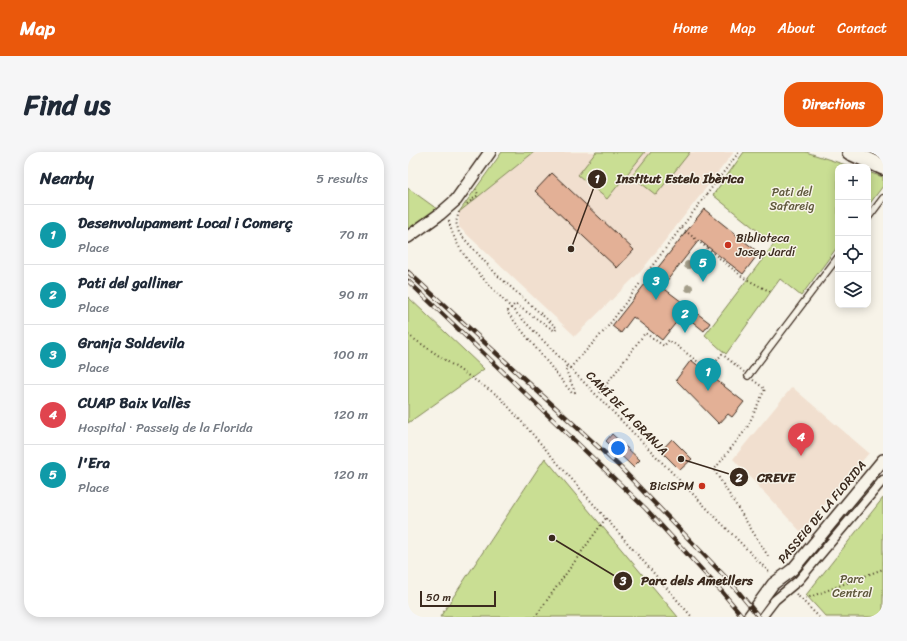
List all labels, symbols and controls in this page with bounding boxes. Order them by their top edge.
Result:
text: Map [20,12,55,45]
text: Home [673,16,708,41]
text: Map [730,16,756,41]
text: About [778,16,815,41]
text: Contact [837,16,887,41]
text: Find us [24,80,111,129]
button: Directions [784,82,883,127]
text: Nearby [40,163,94,193]
map controls [835,164,871,308]
button: + [835,164,871,200]
callout: Institut Estela Ibèrica [587,166,752,191]
text: 5 results [316,167,368,190]
text: Institut Estela Ibèrica [615,167,744,190]
text: 1 [594,168,600,190]
park label: Pati del Safareig [770,181,814,217]
button: − [835,200,871,236]
text: Desenvolupament Local i Comerç [78,210,292,236]
text: 1 [50,223,56,246]
text: 70 m [339,223,368,246]
place label: Biblioteca Josep Jardí [735,227,797,263]
text: Place [78,236,109,259]
button: locate [835,236,871,272]
marker: Biblioteca Josep Jardí [723,240,733,250]
pin: 5 [690,249,716,282]
pin: 3 [643,267,669,300]
text: Pati del galliner [78,270,182,296]
button: layers [835,272,871,308]
text: 2 [49,283,57,306]
text: 90 m [338,283,368,306]
text: Place [78,296,109,319]
pin: 2 [672,300,698,333]
text: Granja Soldevila [78,330,185,356]
text: 3 [49,343,57,366]
text: 100 m [333,343,368,366]
text: Place [78,356,109,379]
pin: 1 [695,358,721,391]
street label: CAMÍ DE LA GRANJA [580,365,674,461]
text: CUAP Baix Vallès [78,390,190,416]
text: 4 [49,403,57,426]
text: 120 m [333,403,368,426]
text: Hospital · Passeig de la Florida [78,416,253,439]
pin: 4 [788,423,814,456]
your location [608,438,628,458]
text: l'Era [78,450,110,476]
street label: PASSEIG DE LA FLORIDA [772,455,872,569]
text: 5 [49,463,57,486]
text: 120 m [333,463,368,486]
callout: CREVE [729,465,803,490]
text: CREVE [756,466,797,489]
text: 2 [735,467,743,489]
place label: BiciSPM [650,475,694,497]
text: Place [78,476,109,499]
marker: BiciSPM [697,481,707,491]
callout: Parc dels Ametllers [613,568,760,593]
park label: Parc Central [832,568,872,604]
text: Parc dels Ametllers [641,569,754,592]
text: 3 [619,570,627,592]
text: 50 m [426,588,451,607]
scale bar [420,589,496,608]

